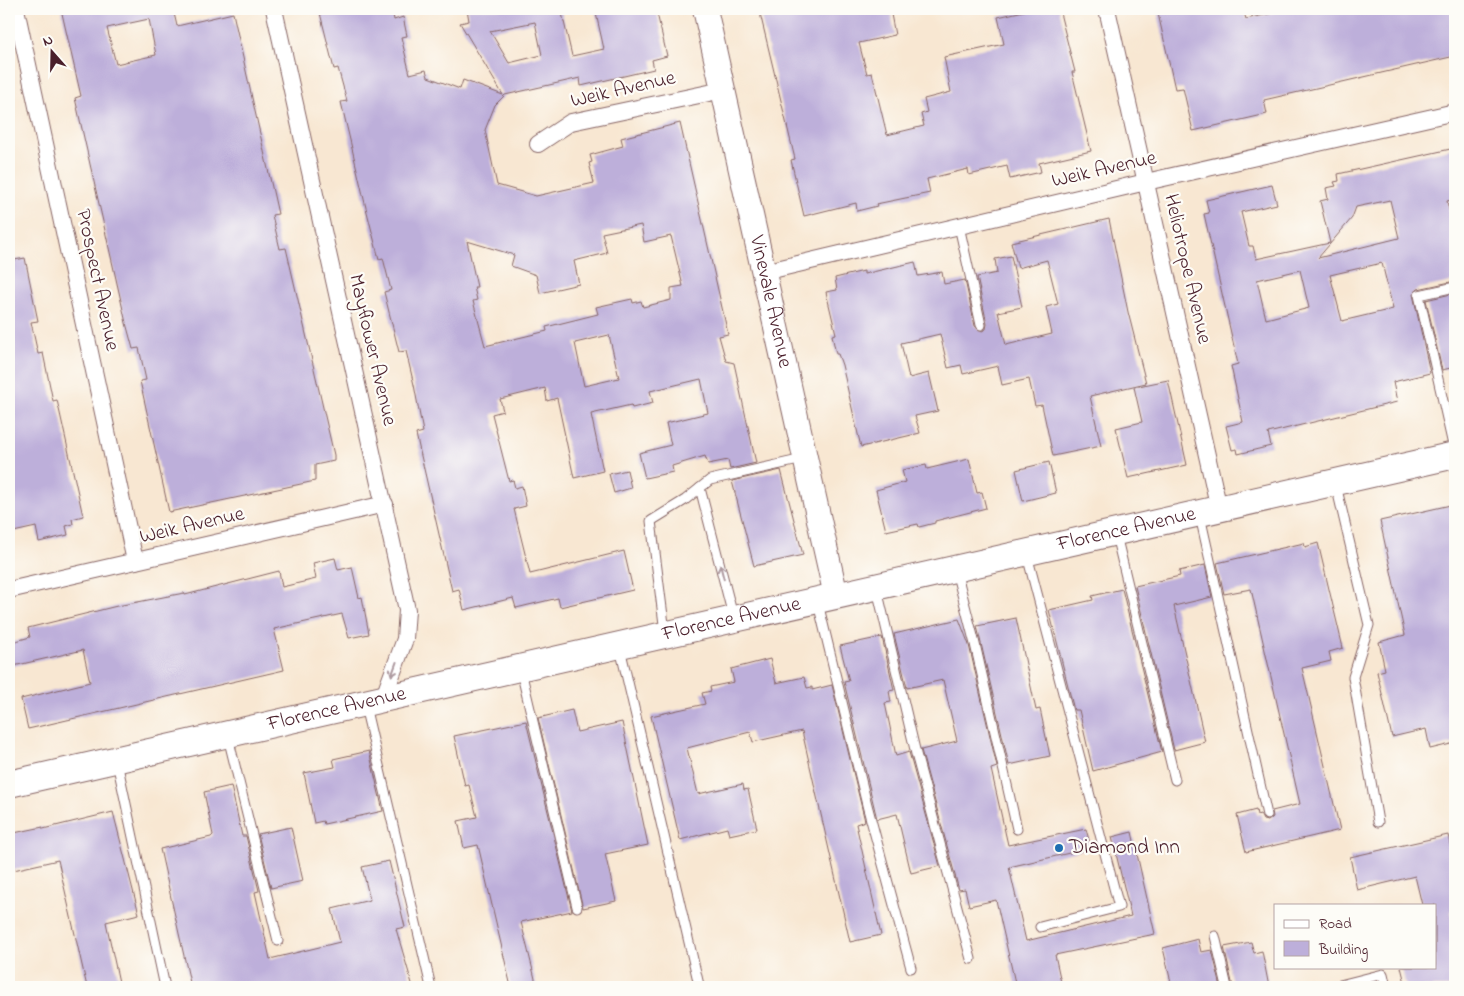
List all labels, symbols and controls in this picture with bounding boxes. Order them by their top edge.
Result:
north arrow [28,28,78,78]
text: N [40,30,56,53]
street label: Weik Avenue [568,63,679,117]
street label: Weik Avenue [1049,143,1160,197]
street label: Heliotrope Avenue [1155,191,1219,348]
street label: Prospect Avenue [67,206,127,354]
street label: Vinevale Avenue [741,232,800,372]
street label: Mayflower Avenue [338,271,404,430]
street label: Weik Avenue [137,499,248,553]
street label: Florence Avenue [1053,499,1199,560]
one-way arrow [717,564,726,580]
street label: Florence Avenue [658,589,804,650]
one-way arrow [389,661,398,676]
street label: Florence Avenue [263,679,409,740]
place label: Diamond Inn [1068,833,1180,863]
marker: Diamond Inn [1053,842,1065,854]
legend [1274,904,1436,968]
text: Road [1319,913,1352,935]
text: Building [1318,939,1368,962]

